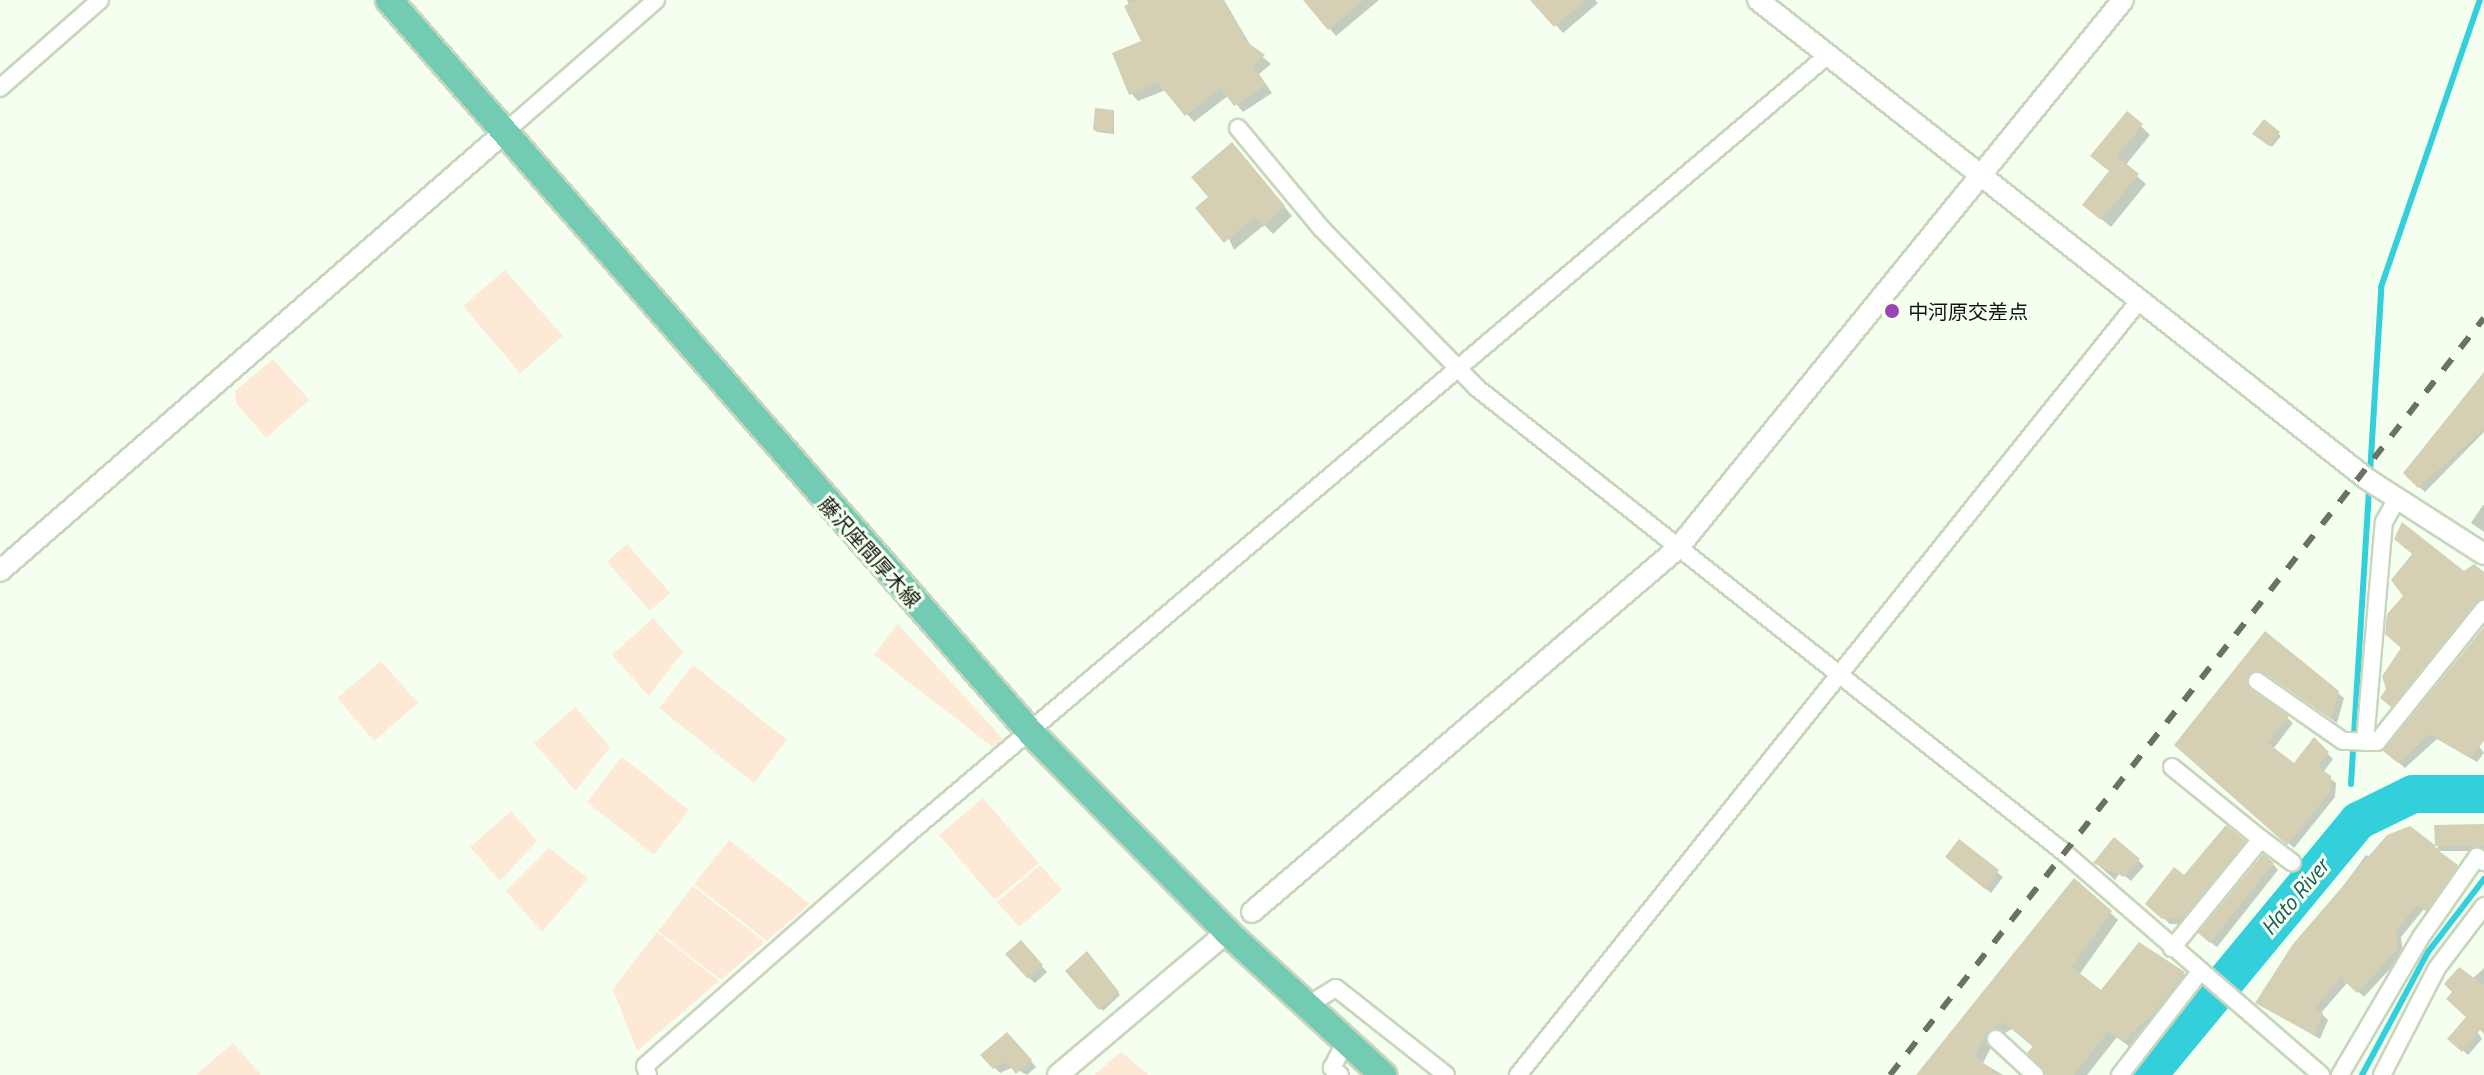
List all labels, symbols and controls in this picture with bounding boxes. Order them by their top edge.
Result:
place label: 中河原交差点 [1908,299,2028,323]
marker: 中河原交差点 [1883,302,1901,320]
street label: 藤沢座間厚木線 [814,492,926,612]
water label: Hato River [2256,854,2334,940]

